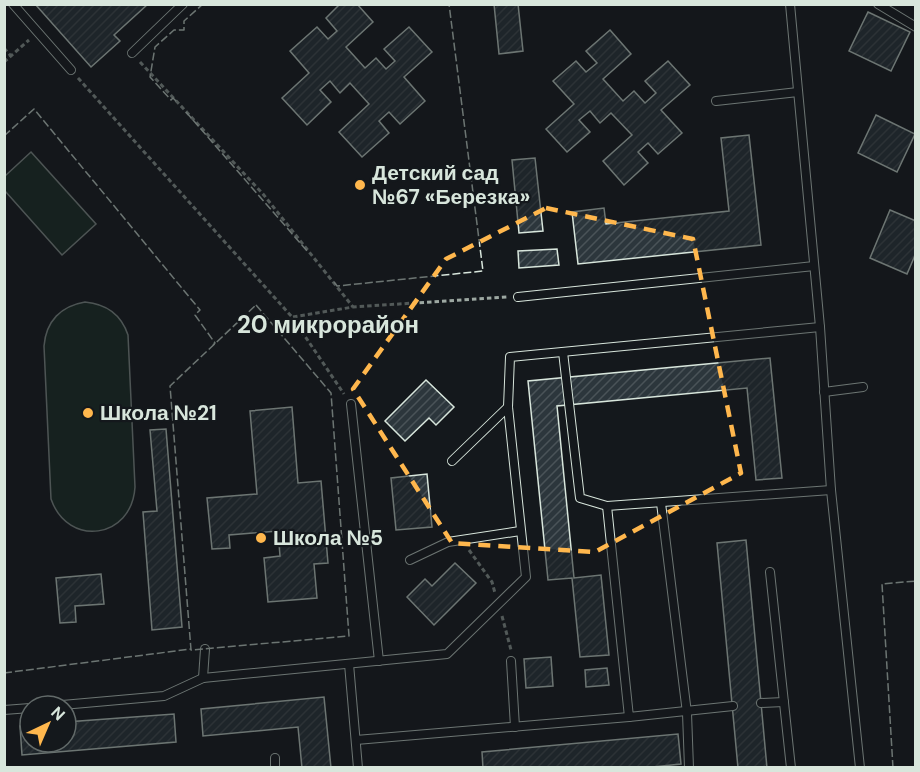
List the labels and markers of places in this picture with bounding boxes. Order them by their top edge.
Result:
place label: Детский сад №67 «Березка» [372,159,530,211]
marker: Детский сад №67 «Березка» [353,178,367,192]
place label: Школа №21 [100,399,217,427]
marker: Школа №21 [81,406,95,420]
place label: Школа №5 [273,524,383,552]
marker: Школа №5 [254,531,268,545]

